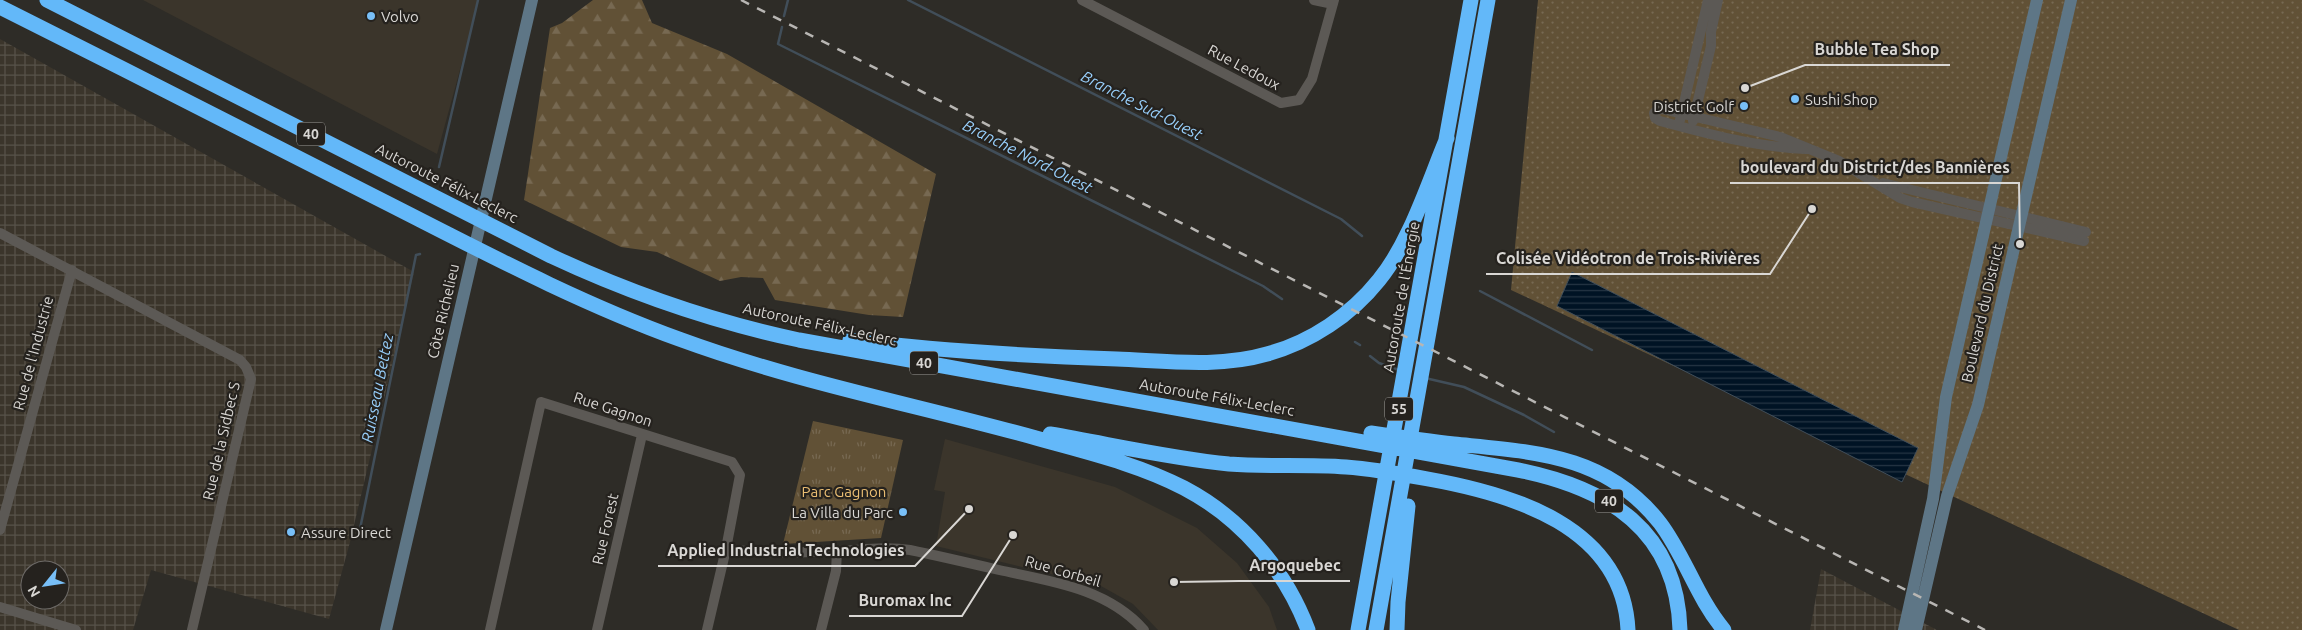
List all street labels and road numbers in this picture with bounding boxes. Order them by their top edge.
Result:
street label: Rue Ledoux [1205,41,1283,93]
road number: 40 [297,122,325,146]
street label: Autoroute Félix-Leclerc [373,140,521,226]
street label: Autoroute de l'Énergie [1379,220,1423,374]
street label: Boulevard du District [1958,242,2006,384]
street label: Côte Richelieu [424,262,462,360]
street label: Rue de l'Industrie [10,294,56,412]
street label: Autoroute Félix-Leclerc [741,299,899,349]
road number: 40 [910,352,938,374]
street label: Autoroute Félix-Leclerc [1138,375,1296,419]
street label: Rue de la Sidbec S [199,380,243,502]
street label: Rue Gagnon [571,388,655,430]
road number: 55 [1385,398,1413,420]
road number: 40 [1595,490,1623,512]
street label: Rue Forest [589,492,621,566]
street label: Rue Corbeil [1023,552,1103,590]

